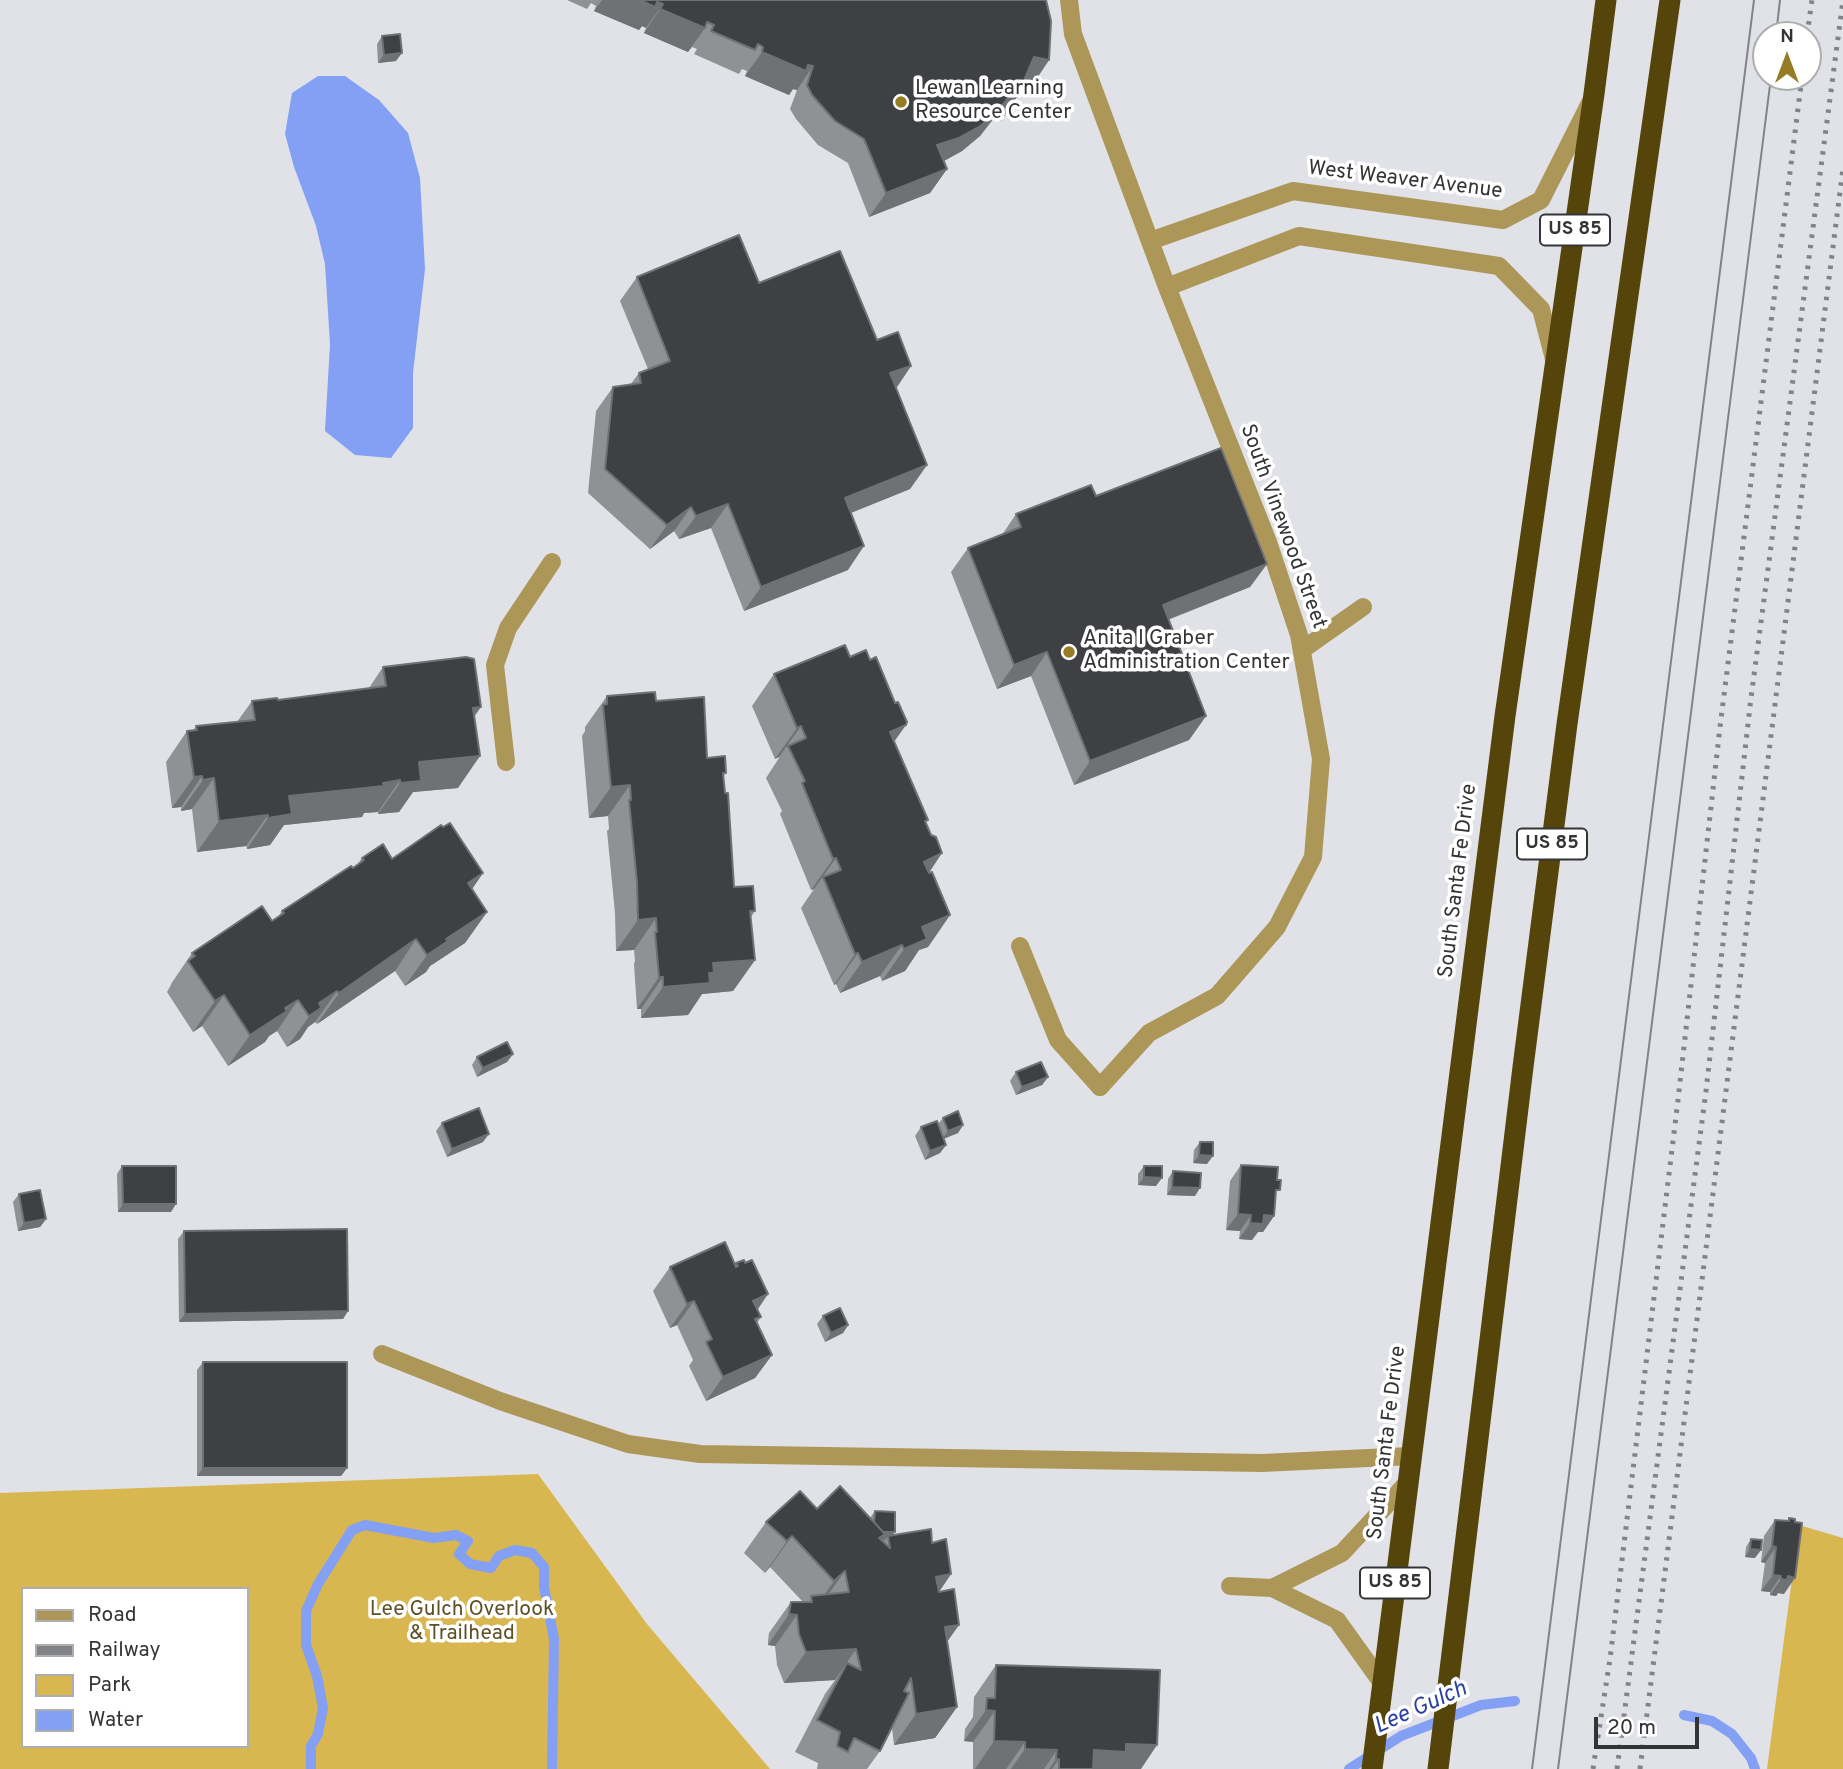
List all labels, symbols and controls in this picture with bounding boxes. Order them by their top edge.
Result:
north arrow [1752,21,1822,91]
text: N [1780,25,1794,49]
place label: Lewan Learning Resource Center [915,77,1072,127]
marker: Lewan Learning Resource Center [893,94,909,110]
street label: West Weaver Avenue [1306,157,1504,205]
road number: US 85 [1540,214,1610,246]
street label: South Vinewood Street [1233,421,1331,633]
place label: Anita I Graber Administration Center [1083,627,1290,677]
marker: Anita I Graber Administration Center [1061,644,1077,660]
street label: South Santa Fe Drive [1435,783,1483,979]
road number: US 85 [1517,828,1587,860]
street label: South Santa Fe Drive [1364,1345,1412,1541]
road number: US 85 [1360,1568,1430,1598]
legend [21,1587,248,1748]
park label: Lee Gulch Overlook & Trailhead [370,1598,554,1648]
text: Road [88,1602,137,1629]
text: Railway [88,1637,161,1664]
text: Park [88,1672,131,1699]
water label: Lee Gulch [1370,1676,1472,1742]
scale bar [1598,1702,1703,1746]
text: Water [88,1707,143,1734]
text: 20 m [1607,1715,1656,1742]

